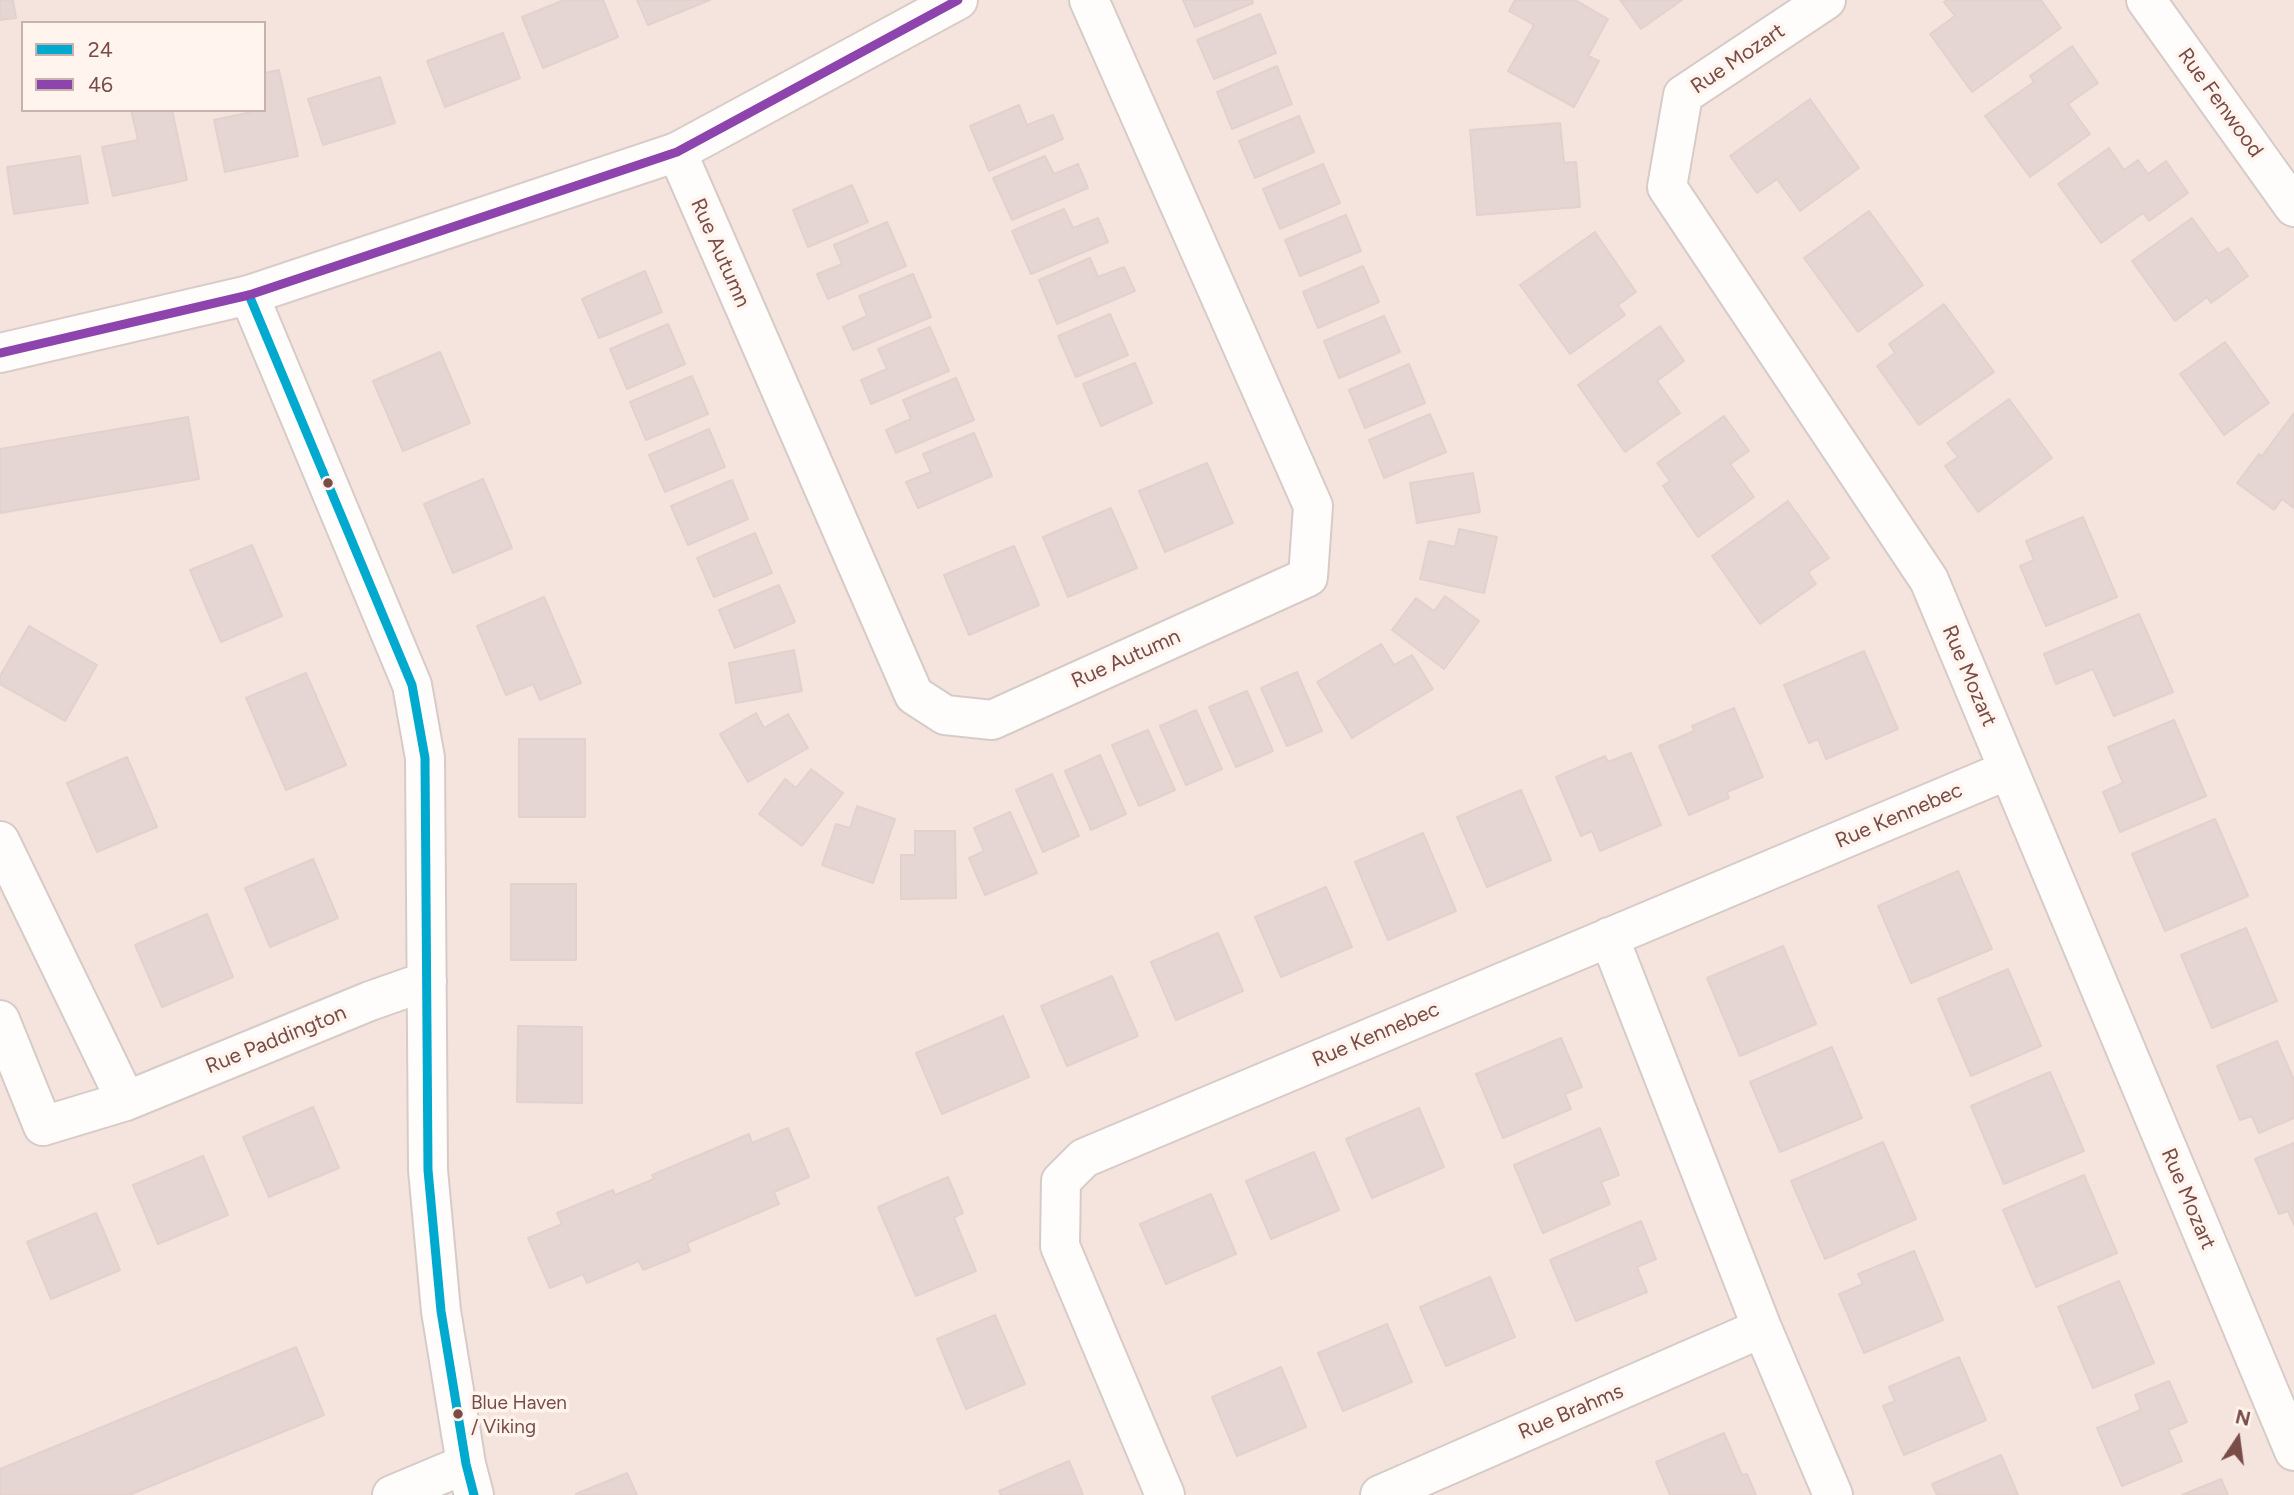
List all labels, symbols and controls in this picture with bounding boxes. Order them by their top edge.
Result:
street label: Rue Mozart [1686,18,1790,100]
legend [21,21,266,112]
text: 24 [88,37,113,62]
street label: Rue Fenwood [2172,44,2268,162]
text: 46 [88,72,113,97]
street label: Rue Autumn [685,195,755,311]
unlabelled marker [321,476,335,490]
street label: Rue Mozart [1936,622,2002,730]
street label: Rue Autumn [1068,624,1184,694]
street label: Rue Kennebec [1832,778,1966,854]
street label: Rue Kennebec [1309,997,1443,1073]
street label: Rue Paddington [202,1000,350,1080]
street label: Rue Mozart [2155,1145,2221,1253]
street label: Rue Brahms [1515,1379,1627,1445]
place label: Blue Haven / Viking [471,1392,567,1436]
north arrow [2203,1404,2273,1474]
text: N [2233,1405,2253,1431]
marker: Blue Haven / Viking [451,1407,465,1421]

